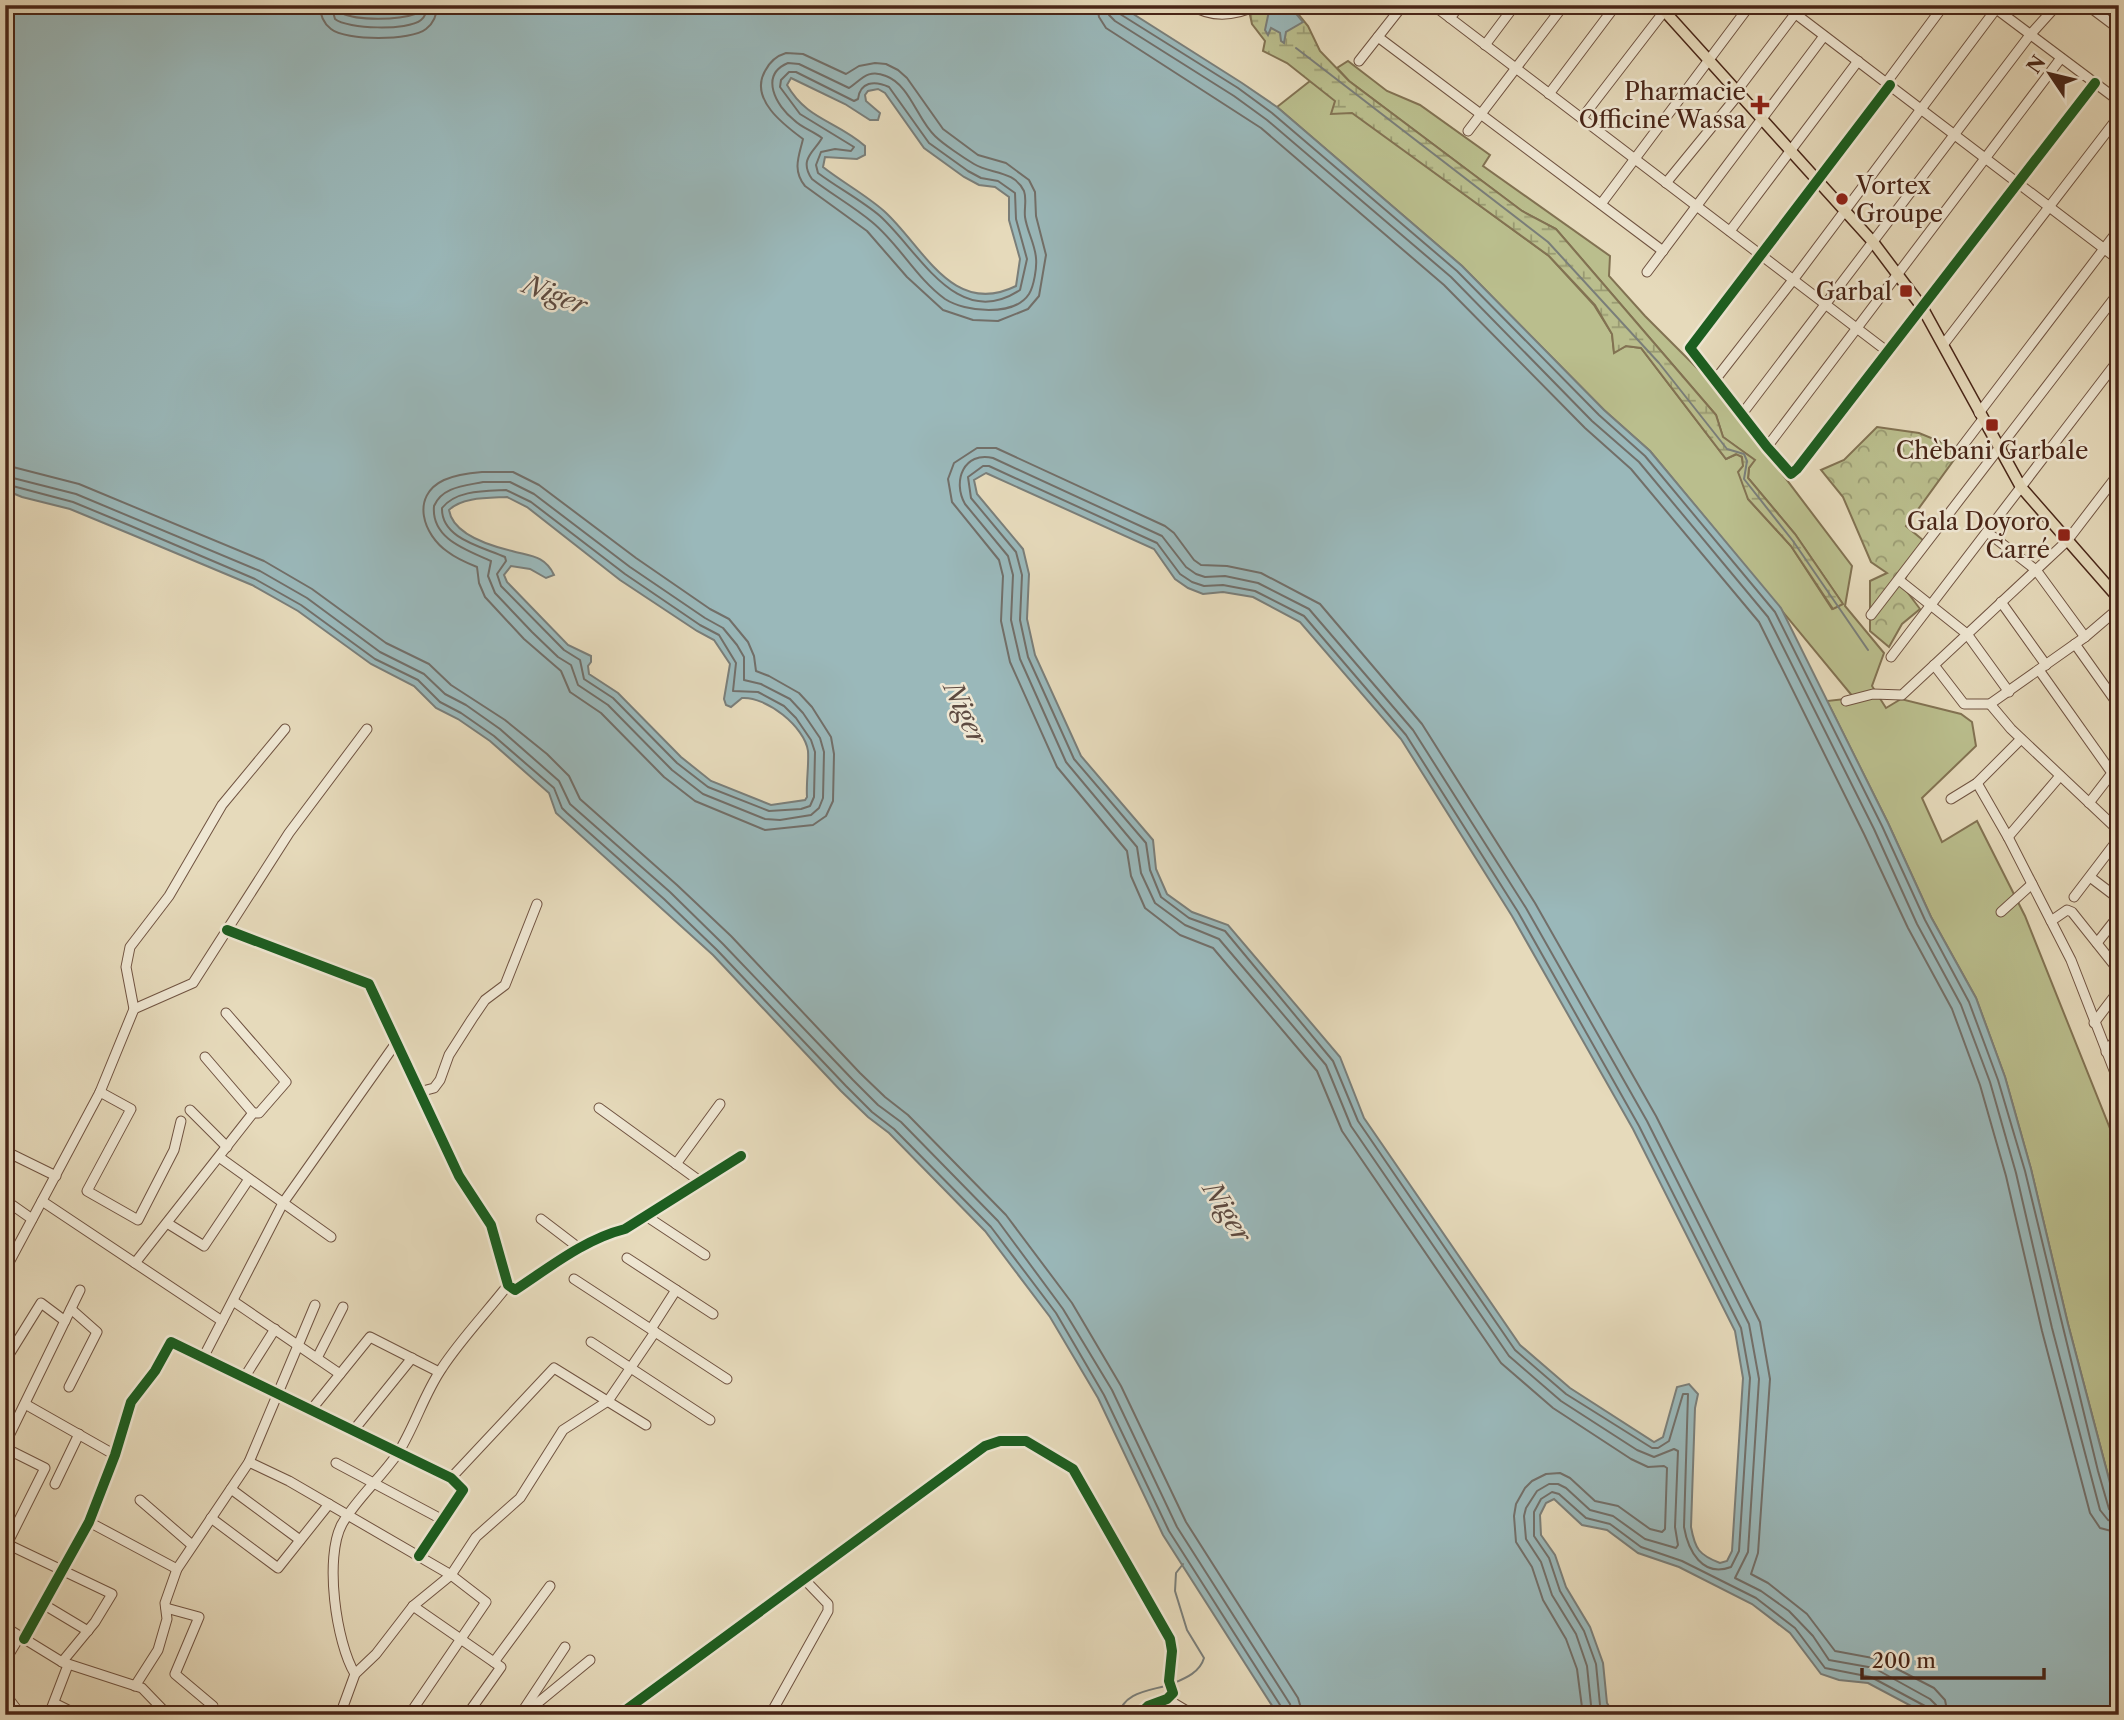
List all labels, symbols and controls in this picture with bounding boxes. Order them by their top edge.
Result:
north arrow [2016,38,2086,108]
text: N [2022,51,2051,78]
place label: Pharmacie Officine Wassa [1579,77,1746,134]
marker: Pharmacie Officine Wassa [1752,97,1768,113]
place label: Vortex Groupe [1855,171,1943,228]
marker: Vortex Groupe [1834,191,1850,207]
water label: Niger [517,268,593,322]
place label: Garbal [1816,277,1892,306]
marker: Garbal [1898,283,1914,299]
marker: Chèbani Garbale [1984,417,2000,433]
place label: Chèbani Garbale [1896,436,2088,465]
place label: Gala Doyoro Carré [1907,507,2050,564]
marker: Gala Doyoro Carré [2056,527,2072,543]
water label: Niger [936,675,994,751]
water label: Niger [1195,1174,1259,1250]
scale bar [1862,1636,2044,1680]
text: 200 m [1872,1648,1936,1673]

